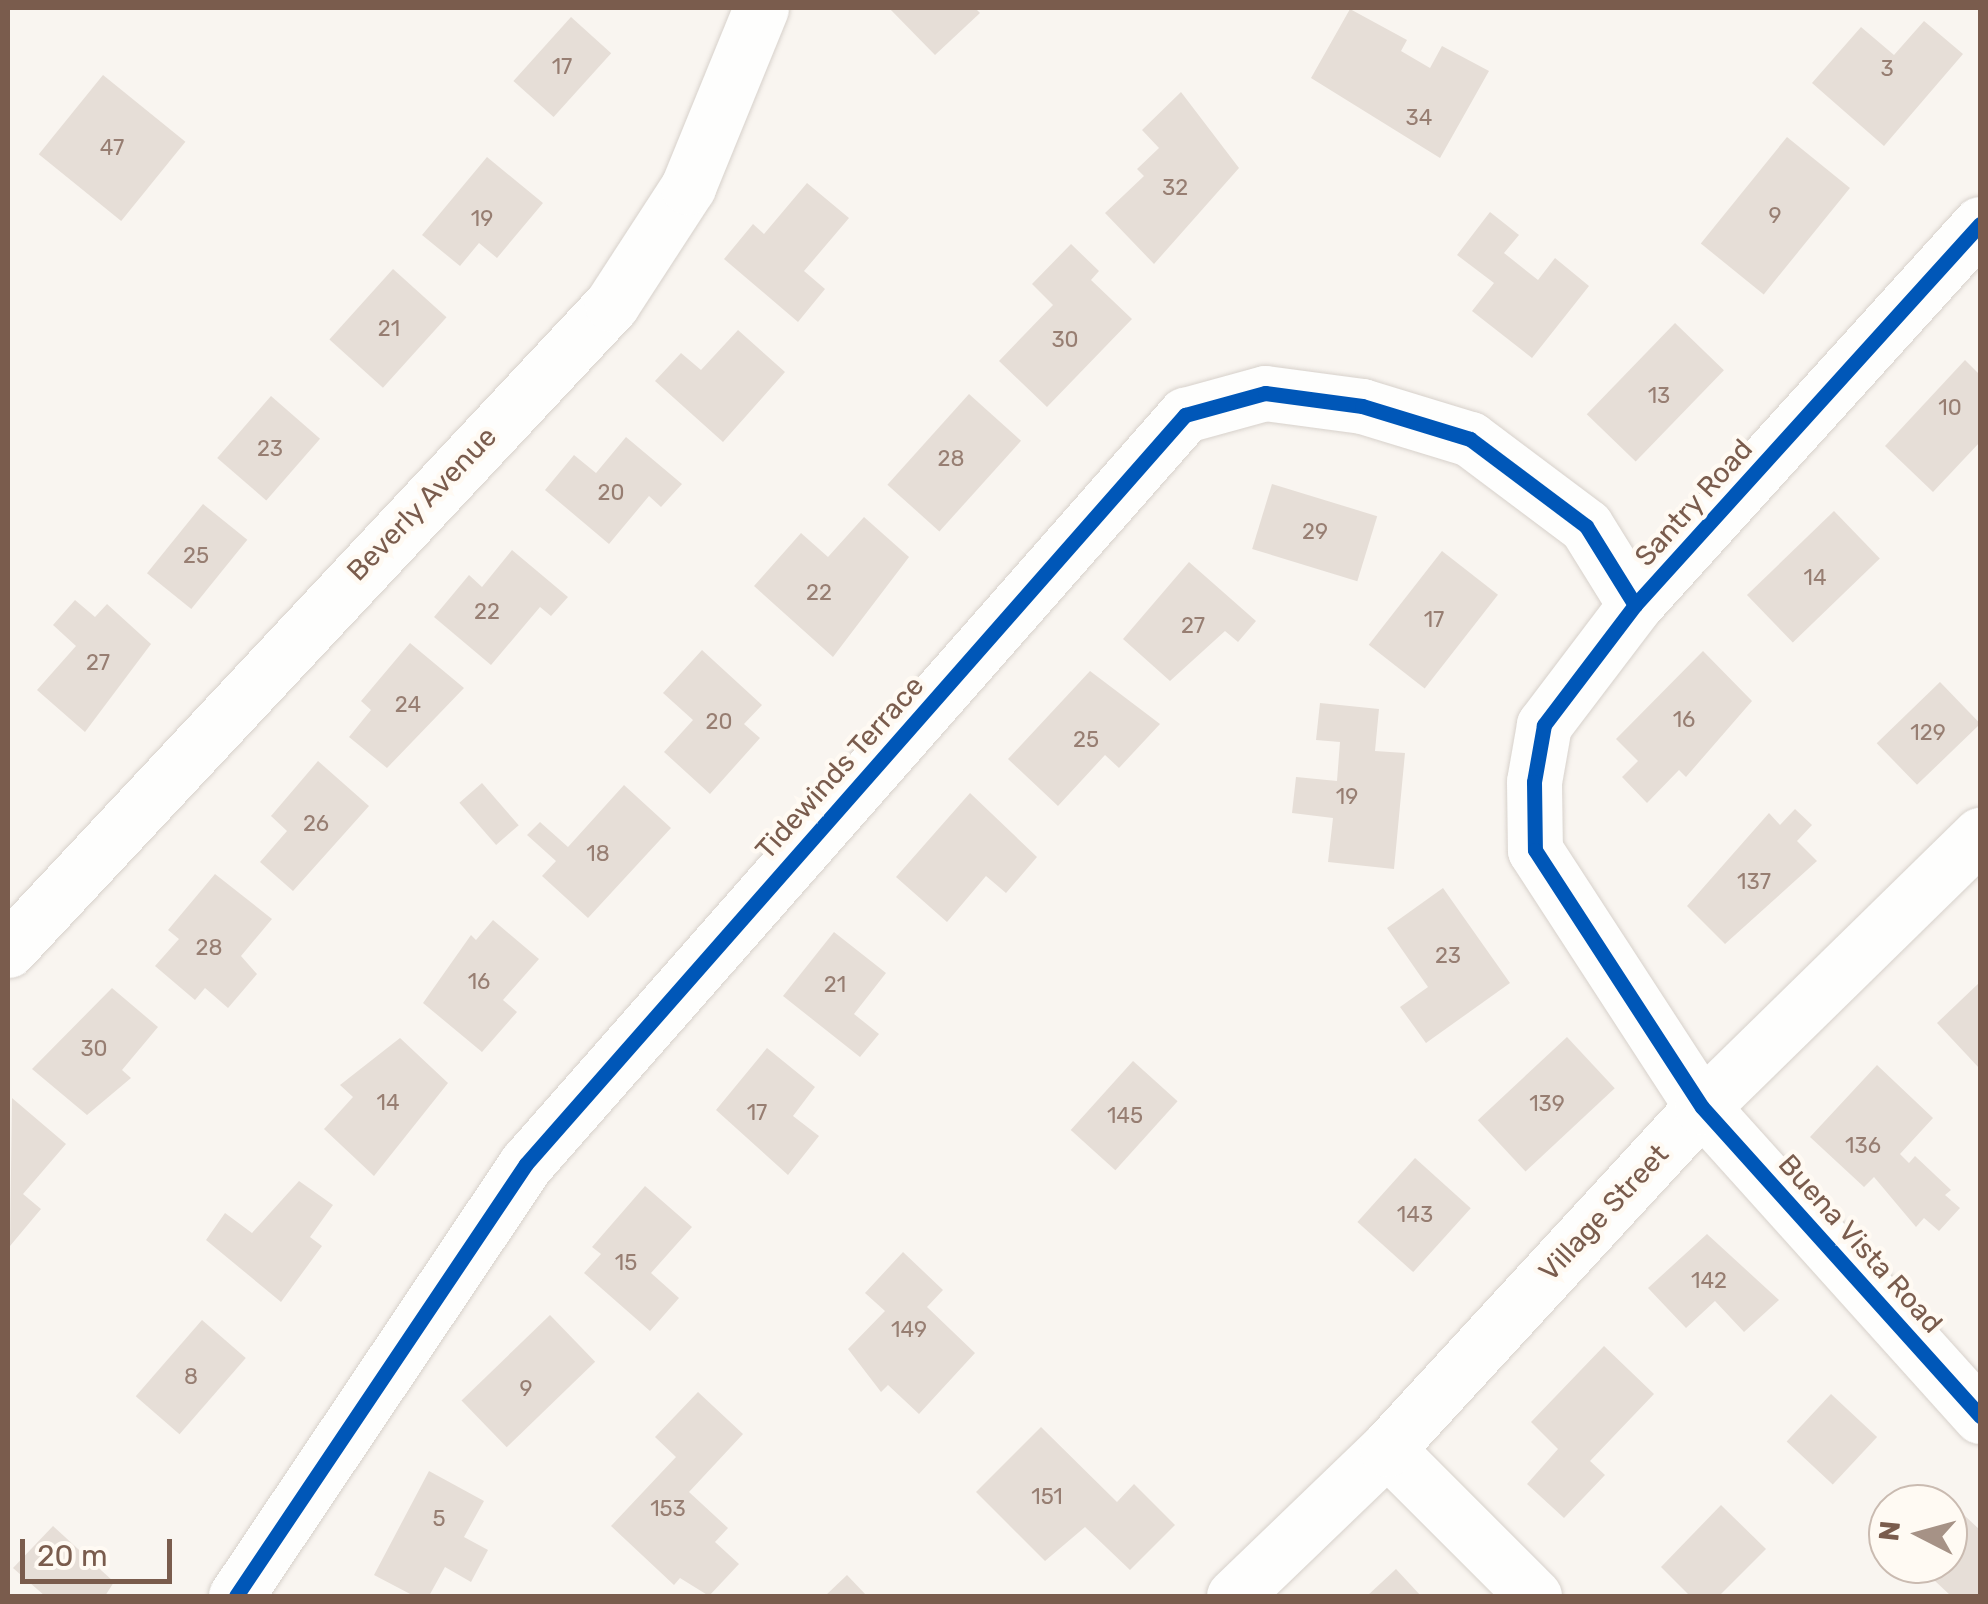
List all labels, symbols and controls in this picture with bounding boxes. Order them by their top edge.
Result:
house number: 17 [552,54,572,80]
house number: 3 [1880,56,1894,82]
house number: 34 [1406,105,1432,131]
house number: 47 [100,135,124,161]
house number: 32 [1162,175,1188,201]
house number: 9 [1768,203,1782,229]
house number: 19 [471,206,493,232]
house number: 21 [378,316,400,342]
house number: 30 [1051,327,1079,353]
house number: 13 [1648,383,1670,409]
house number: 10 [1938,395,1962,421]
street label: Beverly Avenue [340,420,504,588]
street label: Santry Road [1628,432,1760,574]
house number: 23 [257,436,283,462]
house number: 28 [938,446,964,472]
house number: 20 [598,480,624,506]
house number: 29 [1302,519,1328,545]
house number: 25 [183,543,209,569]
house number: 14 [1803,565,1827,591]
house number: 22 [806,580,832,606]
house number: 22 [474,599,500,625]
house number: 17 [1424,607,1444,633]
house number: 27 [1181,613,1205,639]
house number: 27 [86,650,110,676]
street label: Tidewinds Terrace [749,669,931,867]
house number: 24 [395,692,421,718]
house number: 16 [1673,707,1695,733]
house number: 20 [706,709,732,735]
house number: 129 [1910,720,1946,746]
house number: 25 [1073,727,1099,753]
house number: 19 [1336,784,1358,810]
house number: 26 [303,811,329,837]
house number: 18 [586,841,610,867]
house number: 137 [1737,869,1771,895]
house number: 28 [196,935,222,961]
house number: 23 [1435,943,1461,969]
house number: 16 [468,969,490,995]
house number: 21 [824,972,846,998]
house number: 30 [80,1036,108,1062]
house number: 14 [376,1090,400,1116]
house number: 139 [1529,1091,1565,1117]
house number: 17 [747,1100,767,1126]
house number: 145 [1107,1103,1143,1129]
house number: 136 [1845,1133,1881,1159]
street label: Village Street [1532,1138,1676,1288]
street label: Buena Vista Road [1771,1148,1949,1340]
house number: 143 [1397,1202,1433,1228]
house number: 15 [615,1250,637,1276]
house number: 142 [1691,1268,1727,1294]
house number: 149 [891,1317,927,1343]
house number: 8 [184,1364,198,1390]
house number: 9 [519,1376,533,1402]
house number: 151 [1031,1484,1063,1510]
north arrow [1868,1484,1968,1584]
house number: 153 [650,1496,686,1522]
house number: 5 [432,1506,446,1532]
scale bar [25,1519,178,1581]
text: N [1872,1519,1907,1543]
text: 20 m [37,1538,108,1574]

